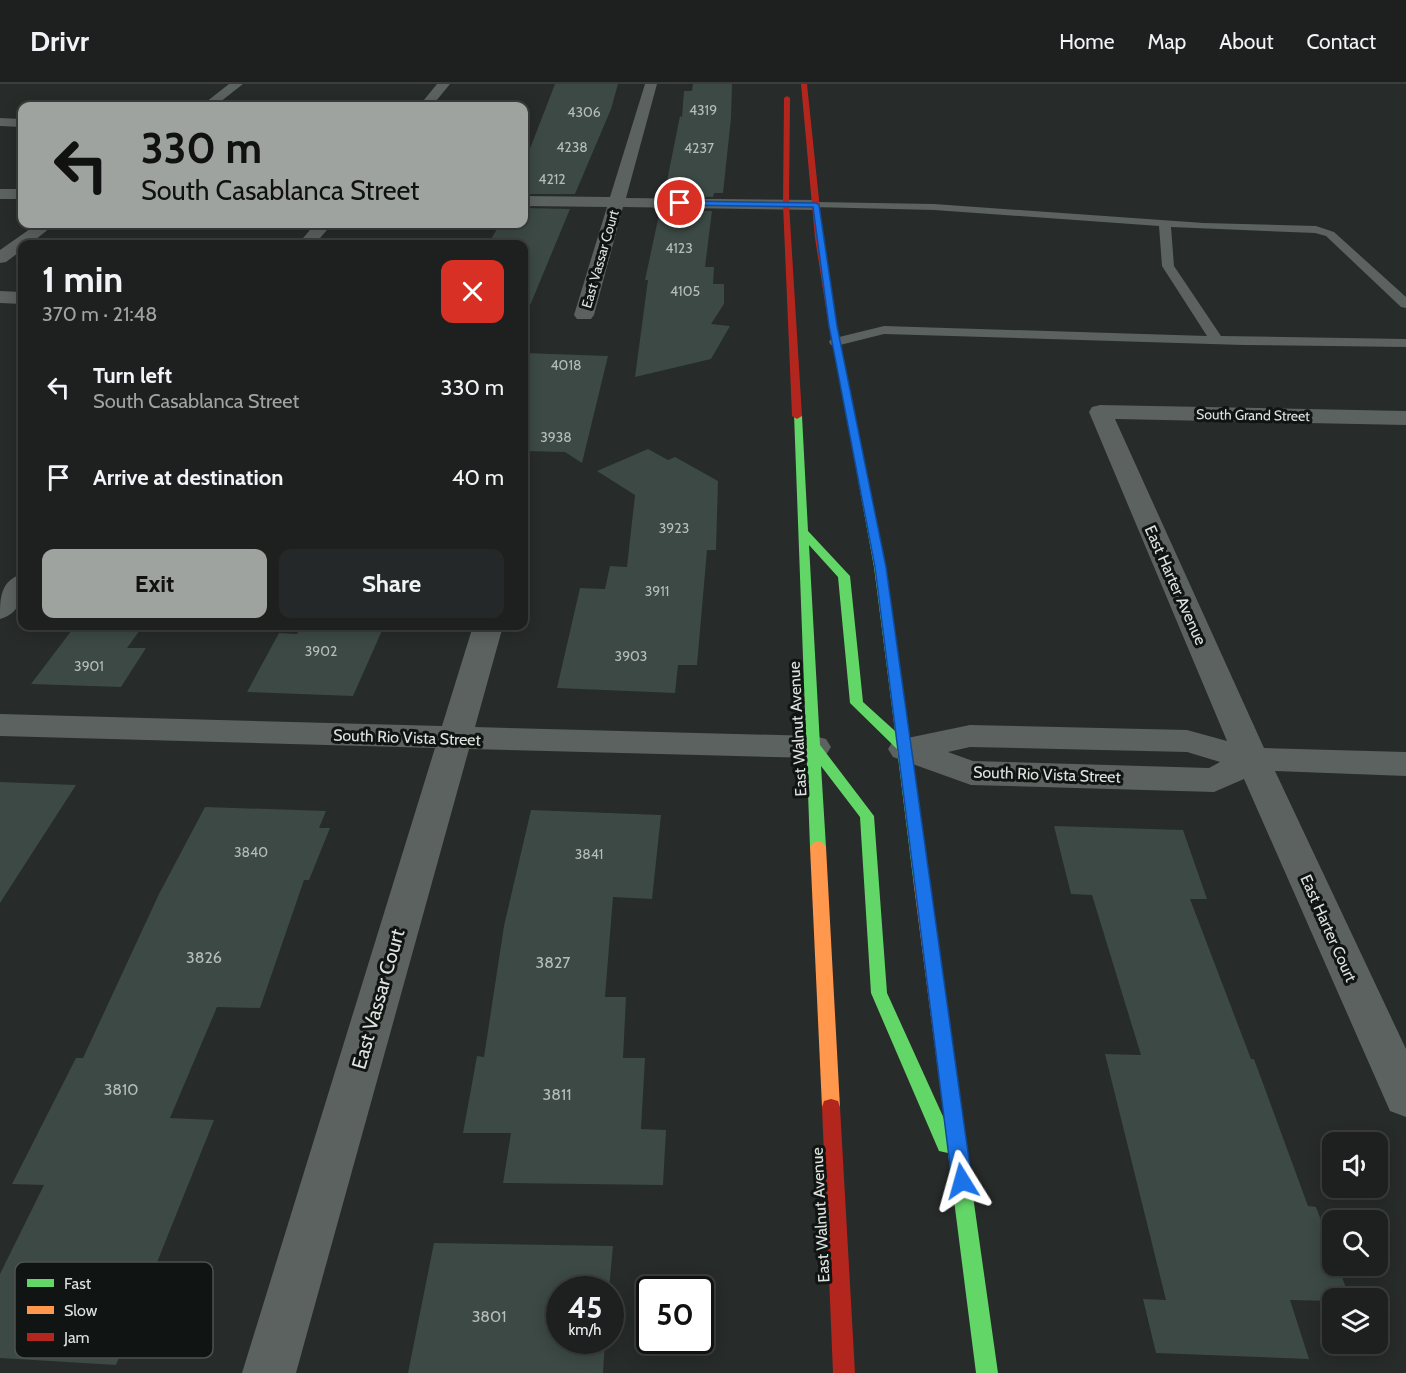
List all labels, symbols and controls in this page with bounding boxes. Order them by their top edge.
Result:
text: Drivr [30,24,89,58]
text: Home [1059,29,1115,54]
text: Map [1148,29,1186,54]
text: About [1219,29,1273,54]
text: Contact [1306,29,1376,54]
house number: 4319 [689,101,717,119]
house number: 4306 [567,103,601,121]
text: 330 m [141,122,262,174]
icon: left [42,126,120,204]
house number: 4238 [556,138,588,156]
house number: 4237 [684,139,714,157]
house number: 4212 [538,170,566,188]
text: South Casablanca Street [141,174,419,207]
pin [654,177,705,228]
icon: arrive [663,186,696,219]
street label: East Vassar Court [577,208,623,310]
house number: 4123 [665,239,693,257]
text: 1 min [42,257,123,301]
button: close [441,260,504,323]
house number: 4105 [670,282,700,300]
text: 370 m · 21:48 [42,302,157,326]
house number: 4018 [551,356,581,374]
text: Turn left [93,362,172,389]
icon: left [42,371,75,404]
text: 330 m [441,374,504,401]
text: South Casablanca Street [93,389,299,413]
street label: South Grand Street [1196,405,1310,425]
house number: 3938 [540,428,572,446]
icon: arrive [42,461,75,494]
text: Arrive at destination [93,464,283,491]
text: 40 m [452,464,504,491]
house number: 3923 [659,519,689,537]
street label: East Harter Avenue [1141,522,1210,648]
button: Exit [42,549,267,618]
button: Share [279,549,504,618]
house number: 3911 [645,582,669,600]
house number: 3902 [305,642,337,660]
house number: 3903 [615,647,647,665]
house number: 3901 [74,657,104,675]
street label: East Walnut Avenue [784,661,811,797]
street label: South Rio Vista Street [333,725,482,750]
street label: South Rio Vista Street [973,762,1122,787]
house number: 3840 [234,843,268,861]
house number: 3841 [575,845,603,863]
street label: East Harter Court [1296,872,1361,985]
street label: East Vassar Court [347,926,410,1072]
house number: 3826 [186,948,222,967]
house number: 3827 [536,953,570,972]
house number: 3810 [104,1080,138,1099]
house number: 3811 [543,1085,571,1104]
map controls [1322,1132,1388,1354]
button: sound [1322,1132,1388,1198]
street label: East Walnut Avenue [807,1147,834,1283]
position arrow [930,1149,994,1213]
button: search [1322,1210,1388,1276]
legend [15,1262,213,1358]
text: Fast [64,1274,92,1293]
speed limit sign: 50 [636,1276,714,1354]
button: layers [1322,1288,1388,1354]
text: 45 [568,1289,602,1326]
text: Slow [64,1301,98,1320]
house number: 3801 [472,1307,506,1326]
text: km/h [569,1321,601,1339]
text: Jam [63,1328,90,1347]

